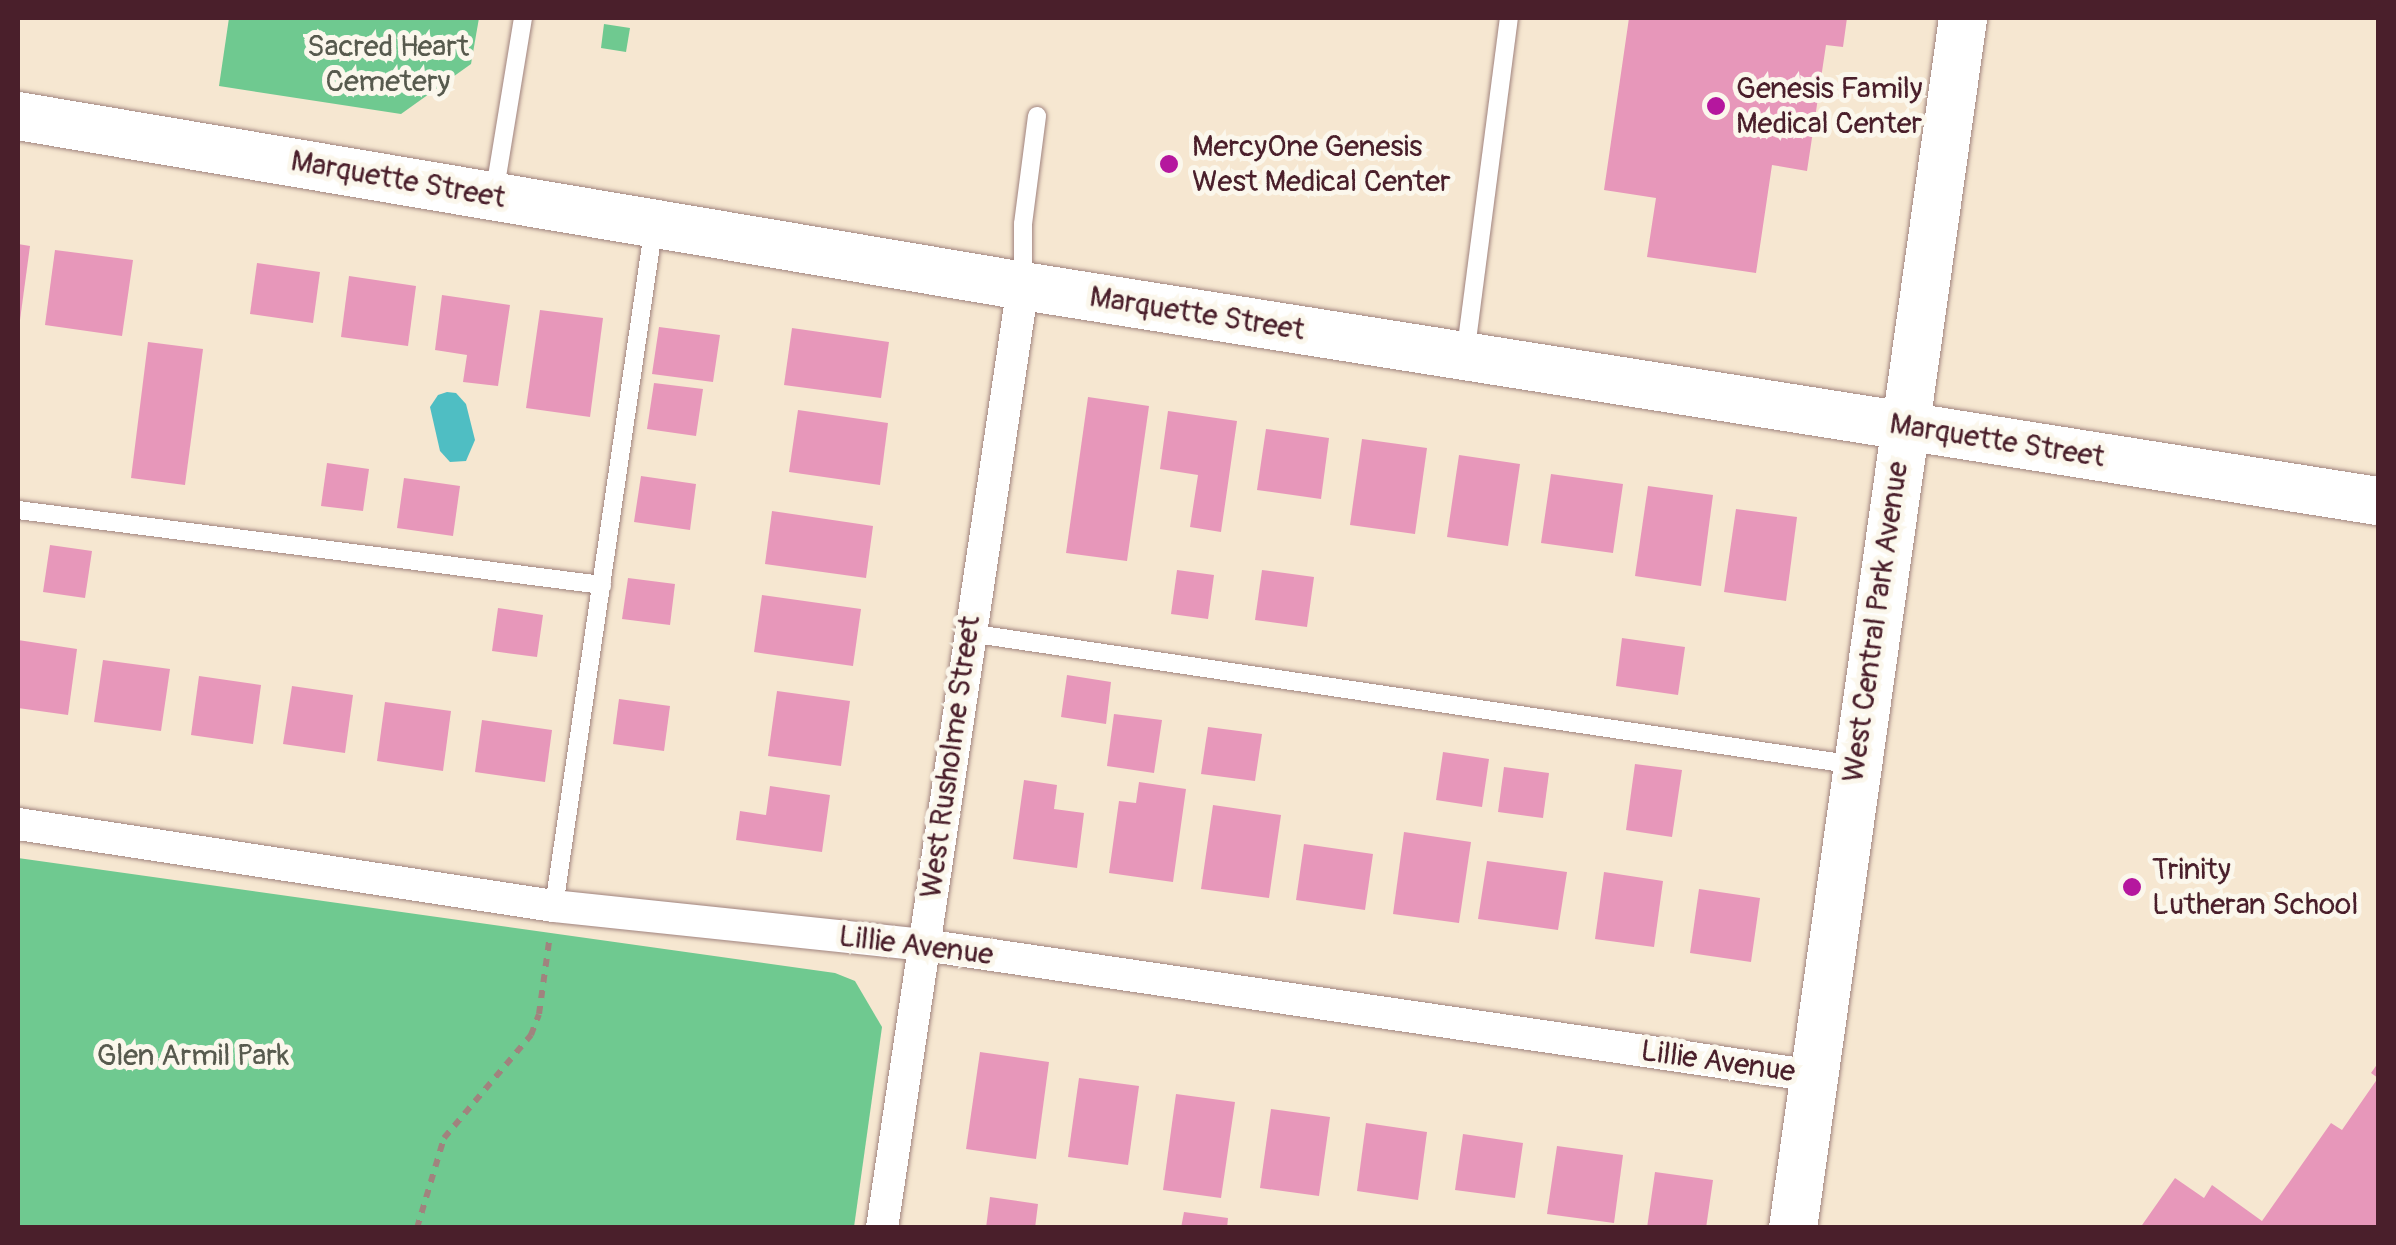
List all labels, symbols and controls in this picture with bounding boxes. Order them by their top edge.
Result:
park label: Sacred Heart Cemetery [307,29,469,100]
place label: Genesis Family Medical Center [1736,71,1923,142]
marker: Genesis Family Medical Center [1705,95,1727,117]
place label: MercyOne Genesis West Medical Center [1192,129,1451,200]
street label: Marquette Street [288,143,508,217]
marker: MercyOne Genesis West Medical Center [1156,151,1182,177]
street label: Marquette Street [1087,279,1307,349]
street label: Marquette Street [1887,406,2107,476]
street label: West Central Park Avenue [1836,459,1916,785]
street label: West Rusholme Street [913,613,989,901]
place label: Trinity Lutheran School [2152,852,2358,922]
marker: Trinity Lutheran School [2121,876,2143,898]
street label: Lillie Avenue [837,919,995,973]
street label: Lillie Avenue [1639,1033,1797,1091]
park label: Glen Armil Park [97,1038,289,1074]

